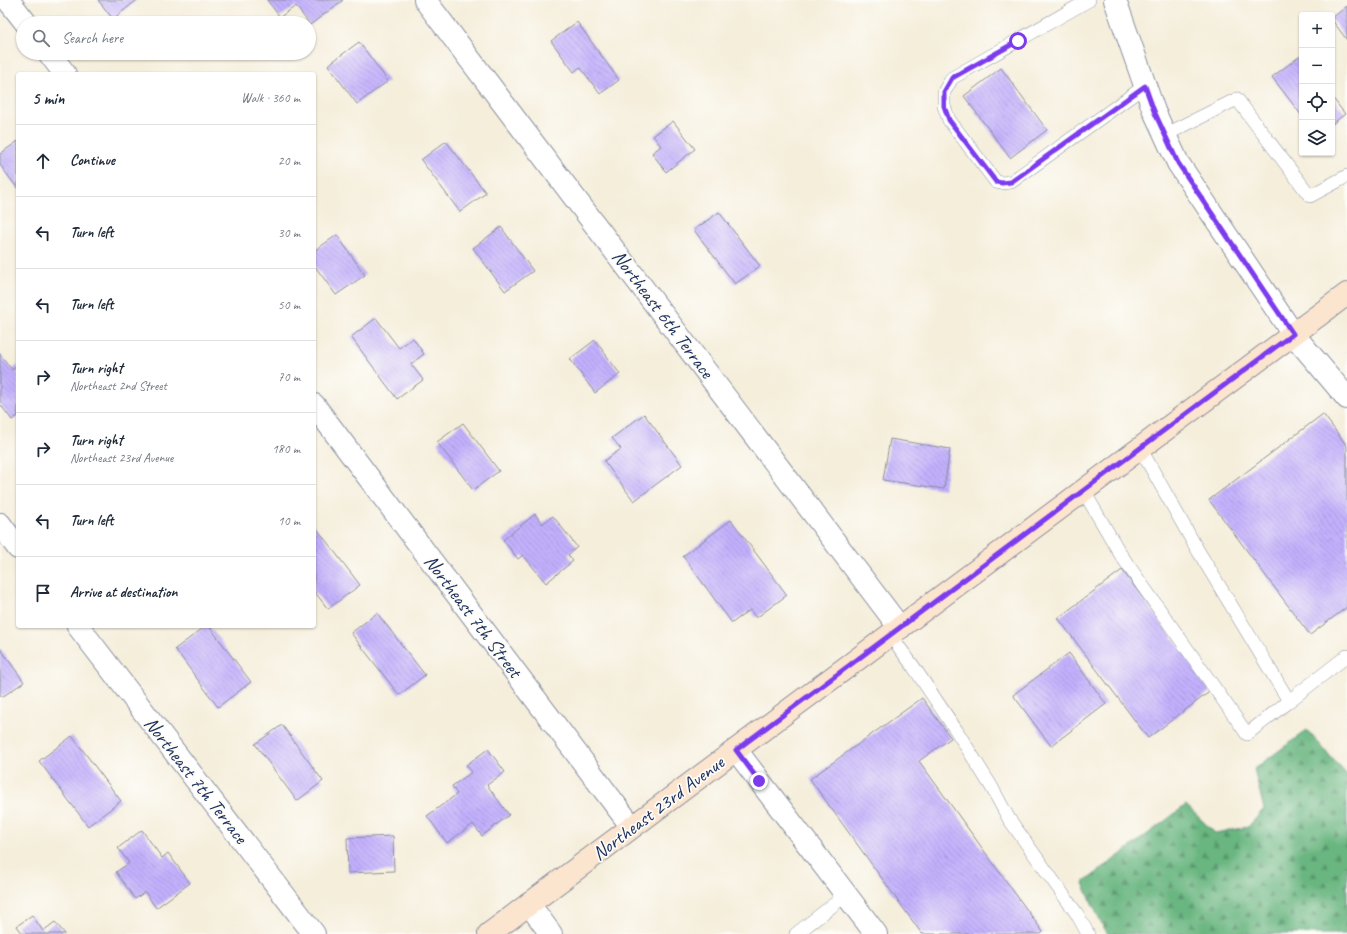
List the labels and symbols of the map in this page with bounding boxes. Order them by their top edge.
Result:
route start [1009,32,1027,50]
street label: Northeast 6th Terrace [607,245,720,384]
street label: Northeast 7th Street [419,550,529,684]
street label: Northeast 7th Terrace [139,712,254,850]
street label: Northeast 23rd Avenue [587,749,730,866]
route end [750,772,768,790]

